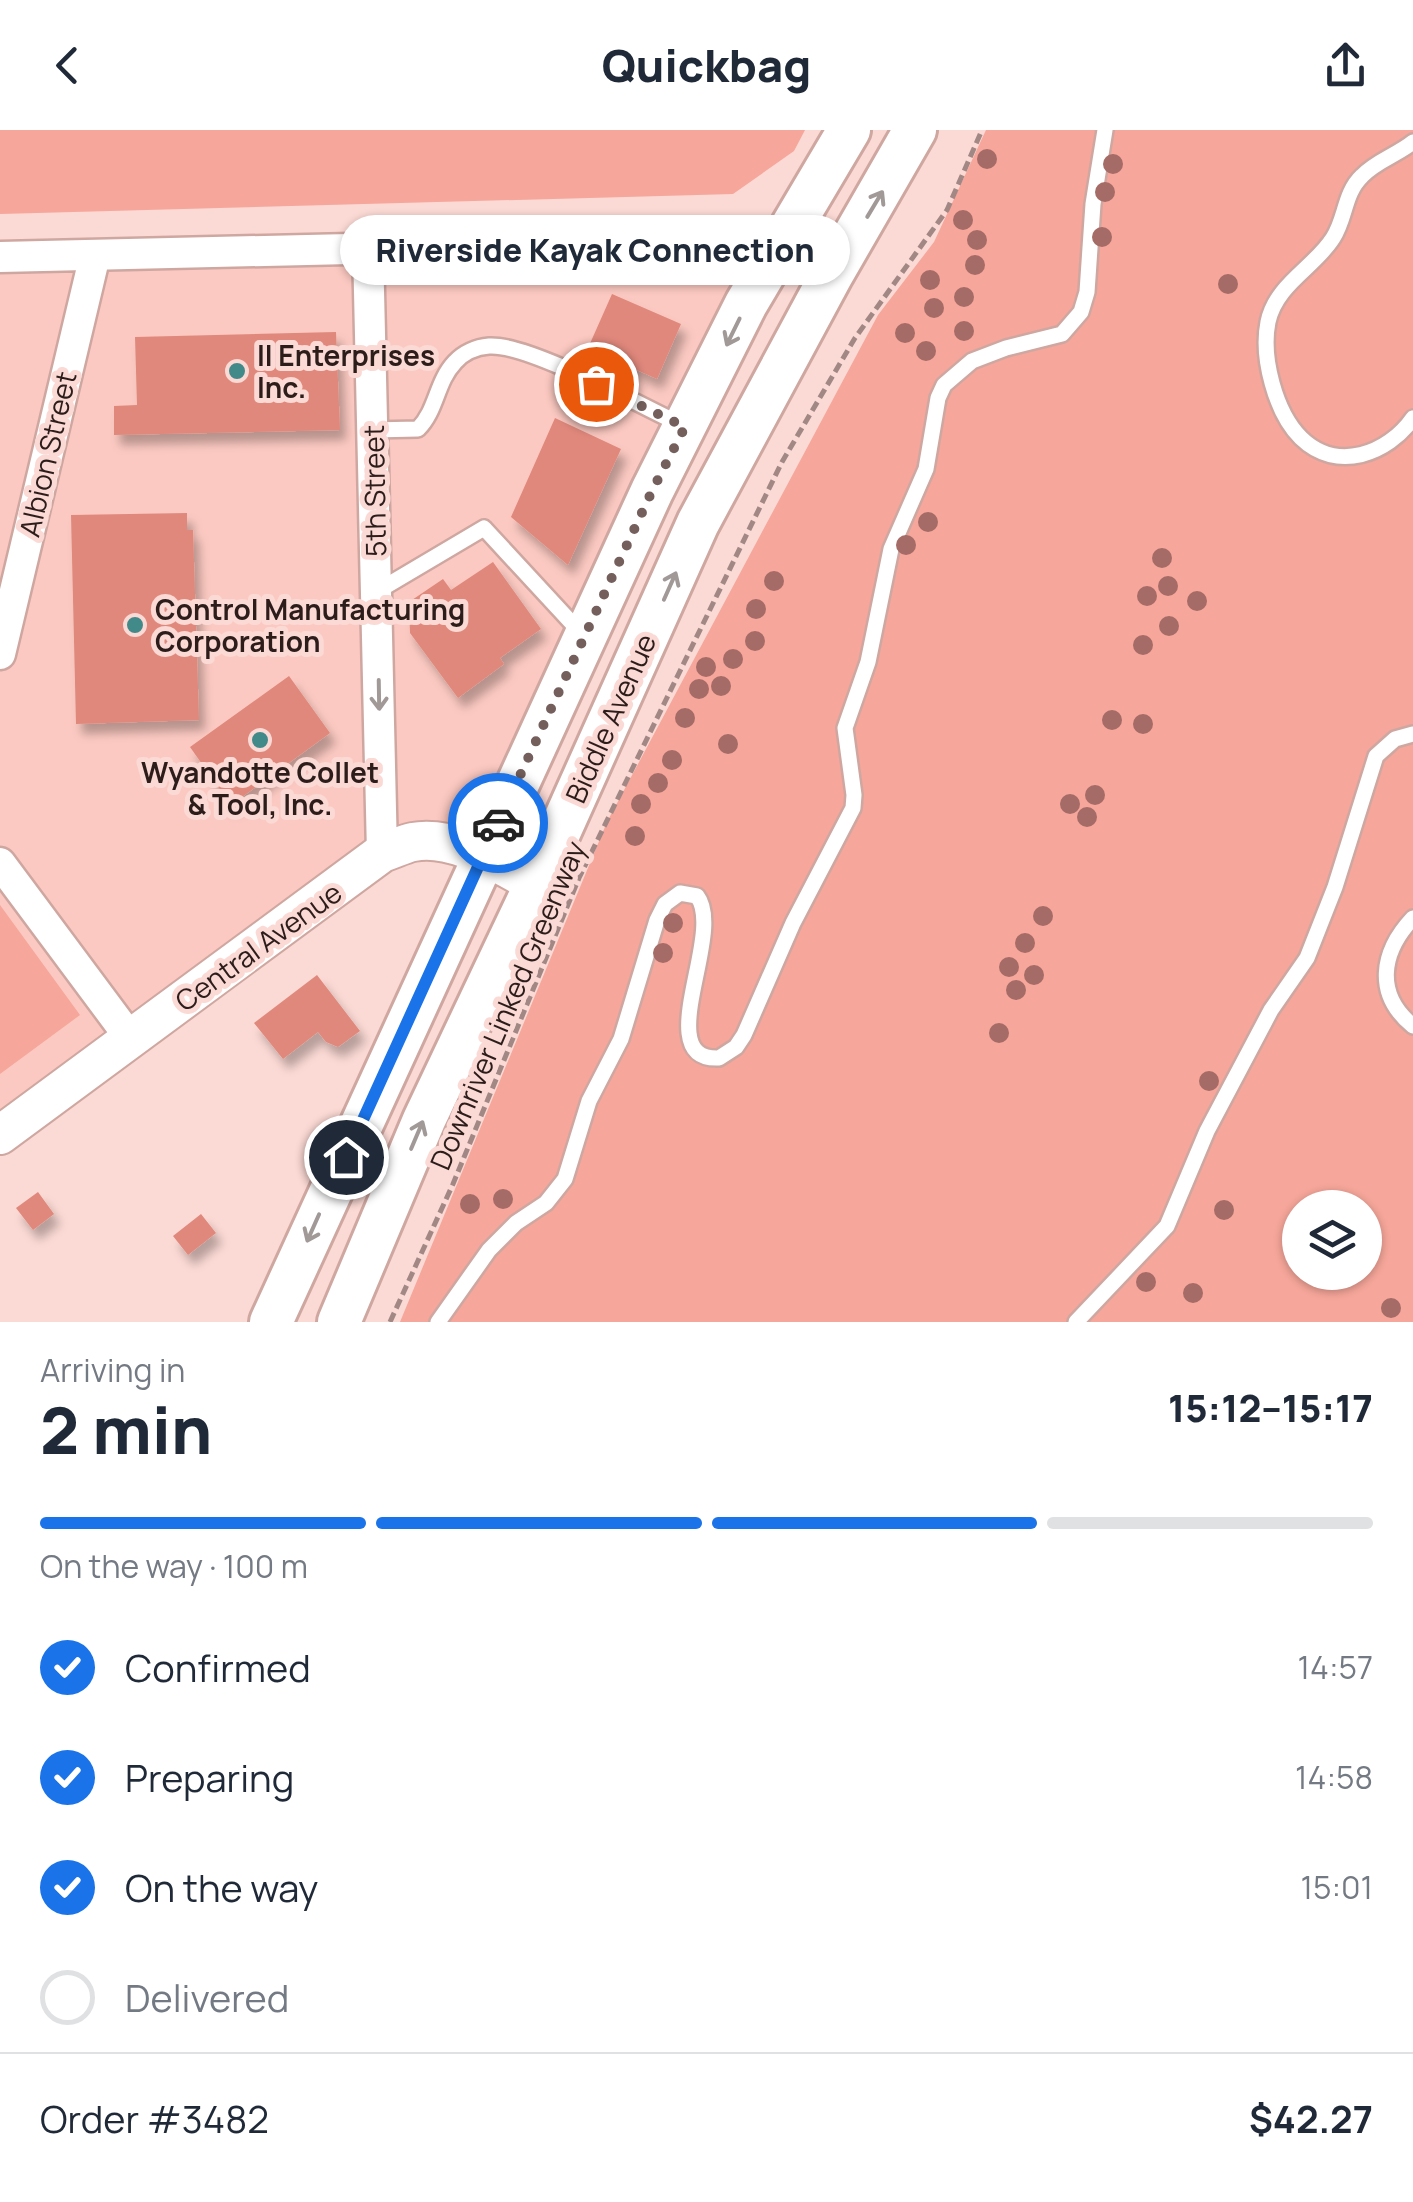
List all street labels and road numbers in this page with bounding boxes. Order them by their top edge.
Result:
street label: Albion Street [10,368,84,540]
street label: 5th Street [354,425,394,557]
street label: Biddle Avenue [556,627,664,809]
street label: Downriver Linked Greenway [420,835,594,1175]
street label: Central Avenue [167,873,349,1019]

